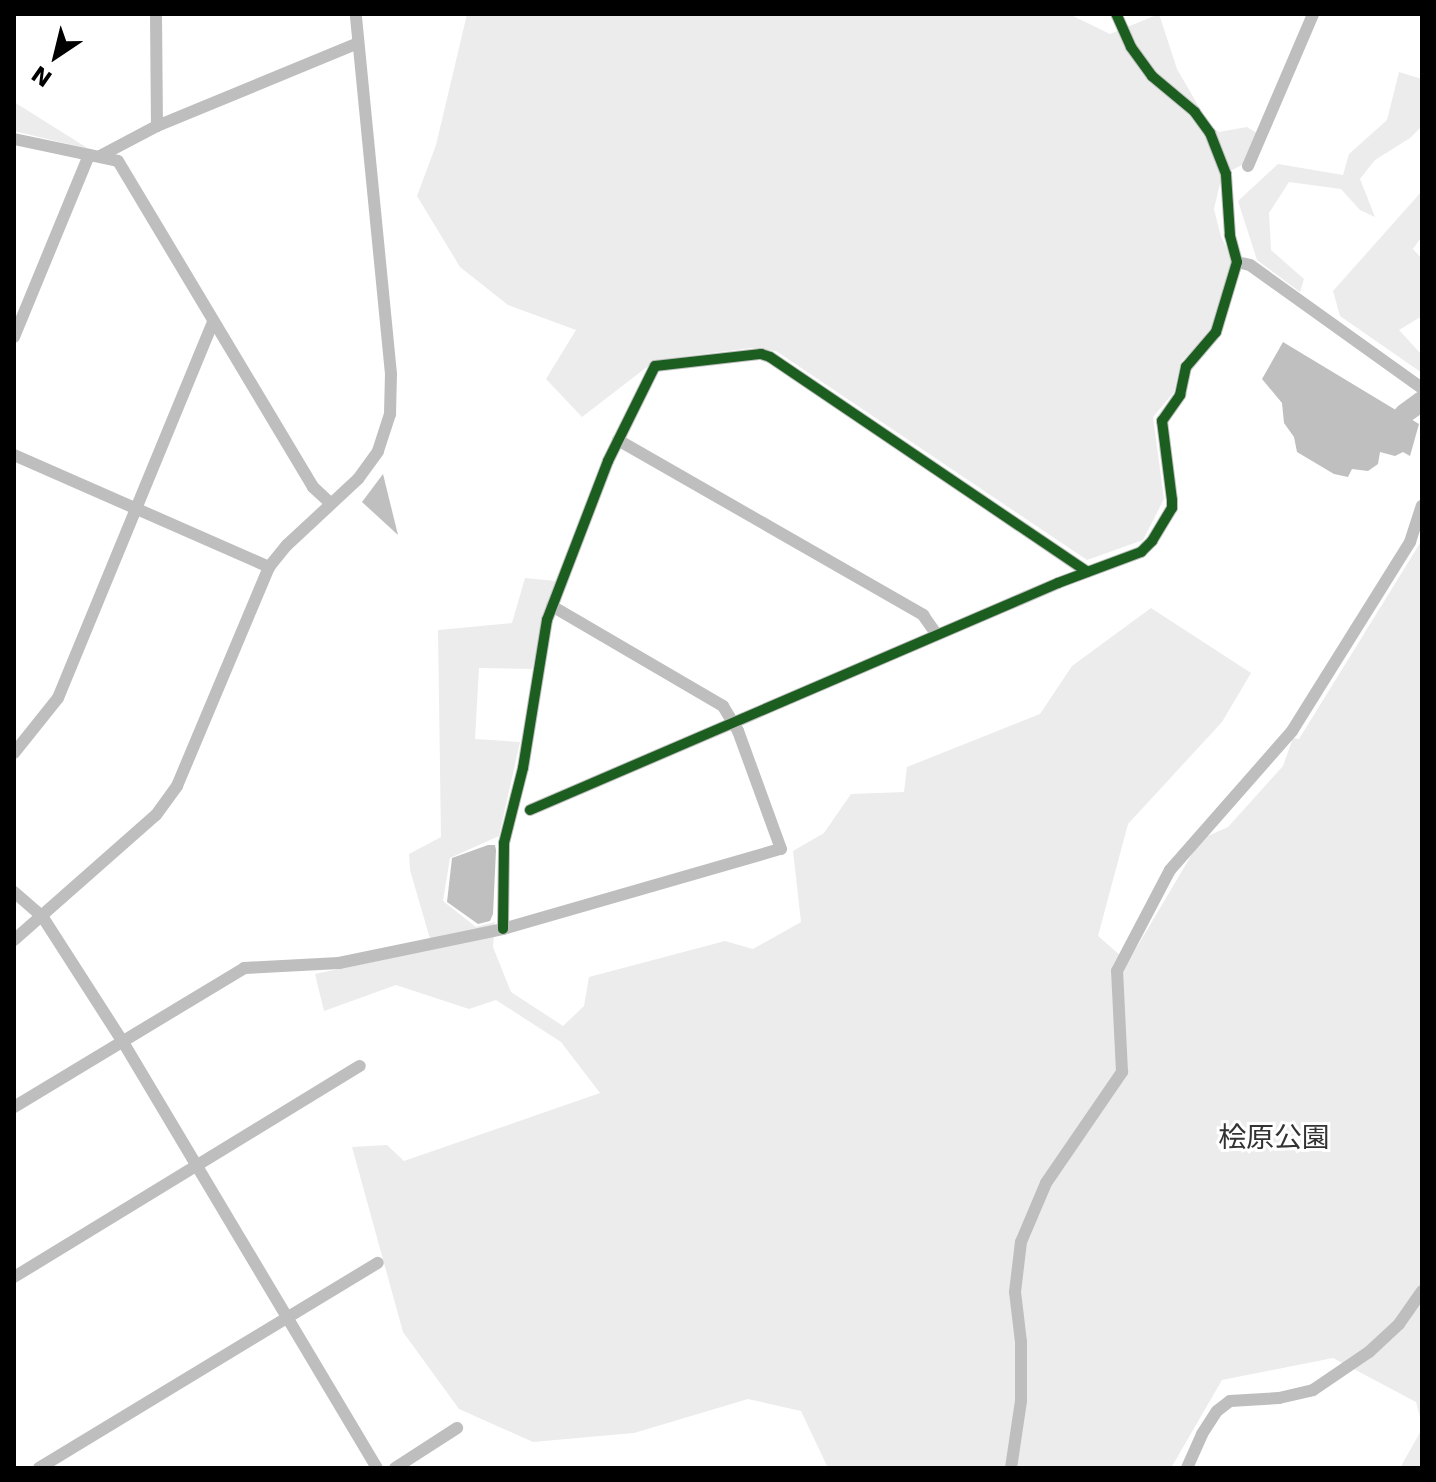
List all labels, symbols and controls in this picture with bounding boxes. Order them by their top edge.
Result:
north arrow [16,16,96,96]
text: N [27,61,57,92]
park label: 桧原公園 [1218,1121,1330,1155]

